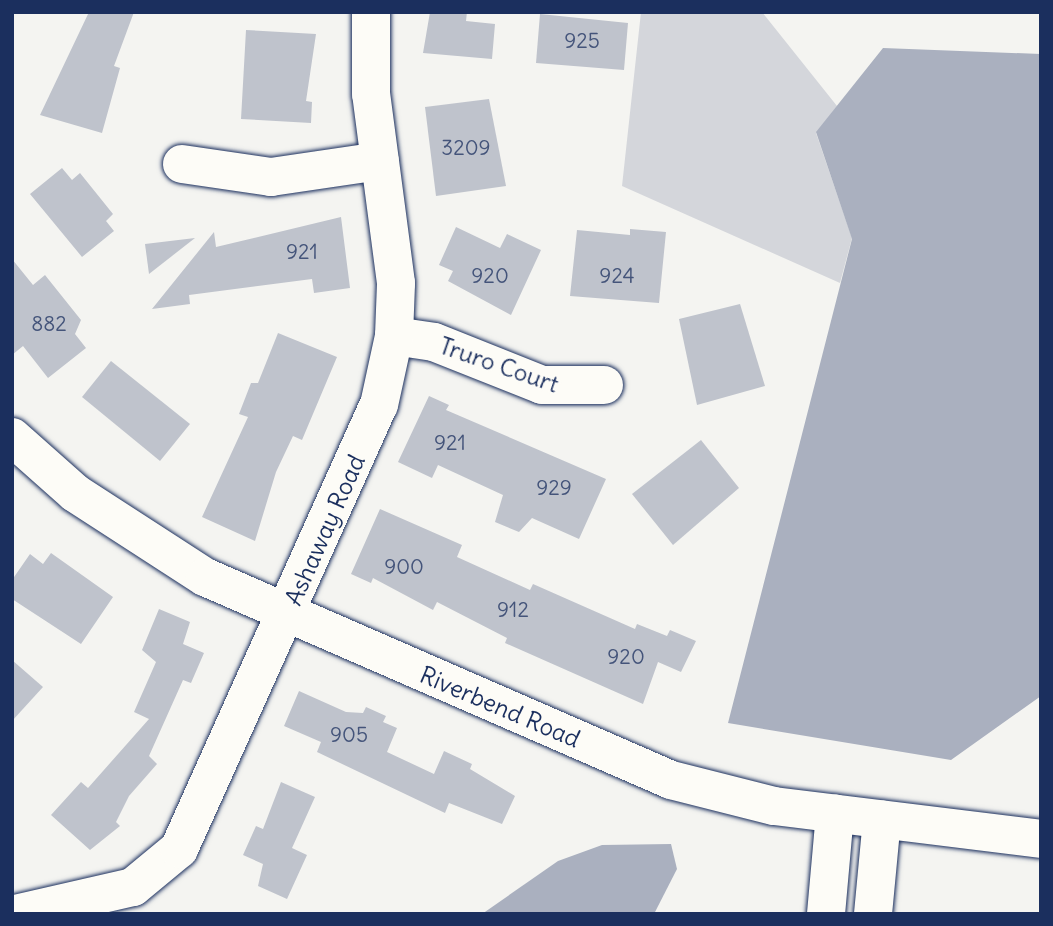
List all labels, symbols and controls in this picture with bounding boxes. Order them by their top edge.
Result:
house number: 925 [564,28,600,54]
house number: 3209 [441,135,491,161]
house number: 921 [286,239,318,265]
house number: 920 [471,263,509,289]
house number: 924 [599,263,635,289]
house number: 882 [31,311,67,337]
street label: Truro Court [435,331,563,399]
house number: 921 [434,430,466,456]
street label: Ashaway Road [279,450,371,610]
house number: 929 [536,475,572,501]
house number: 900 [384,554,424,580]
house number: 912 [497,597,529,623]
house number: 920 [607,644,645,670]
street label: Riverbend Road [416,660,584,754]
house number: 905 [330,722,368,748]

